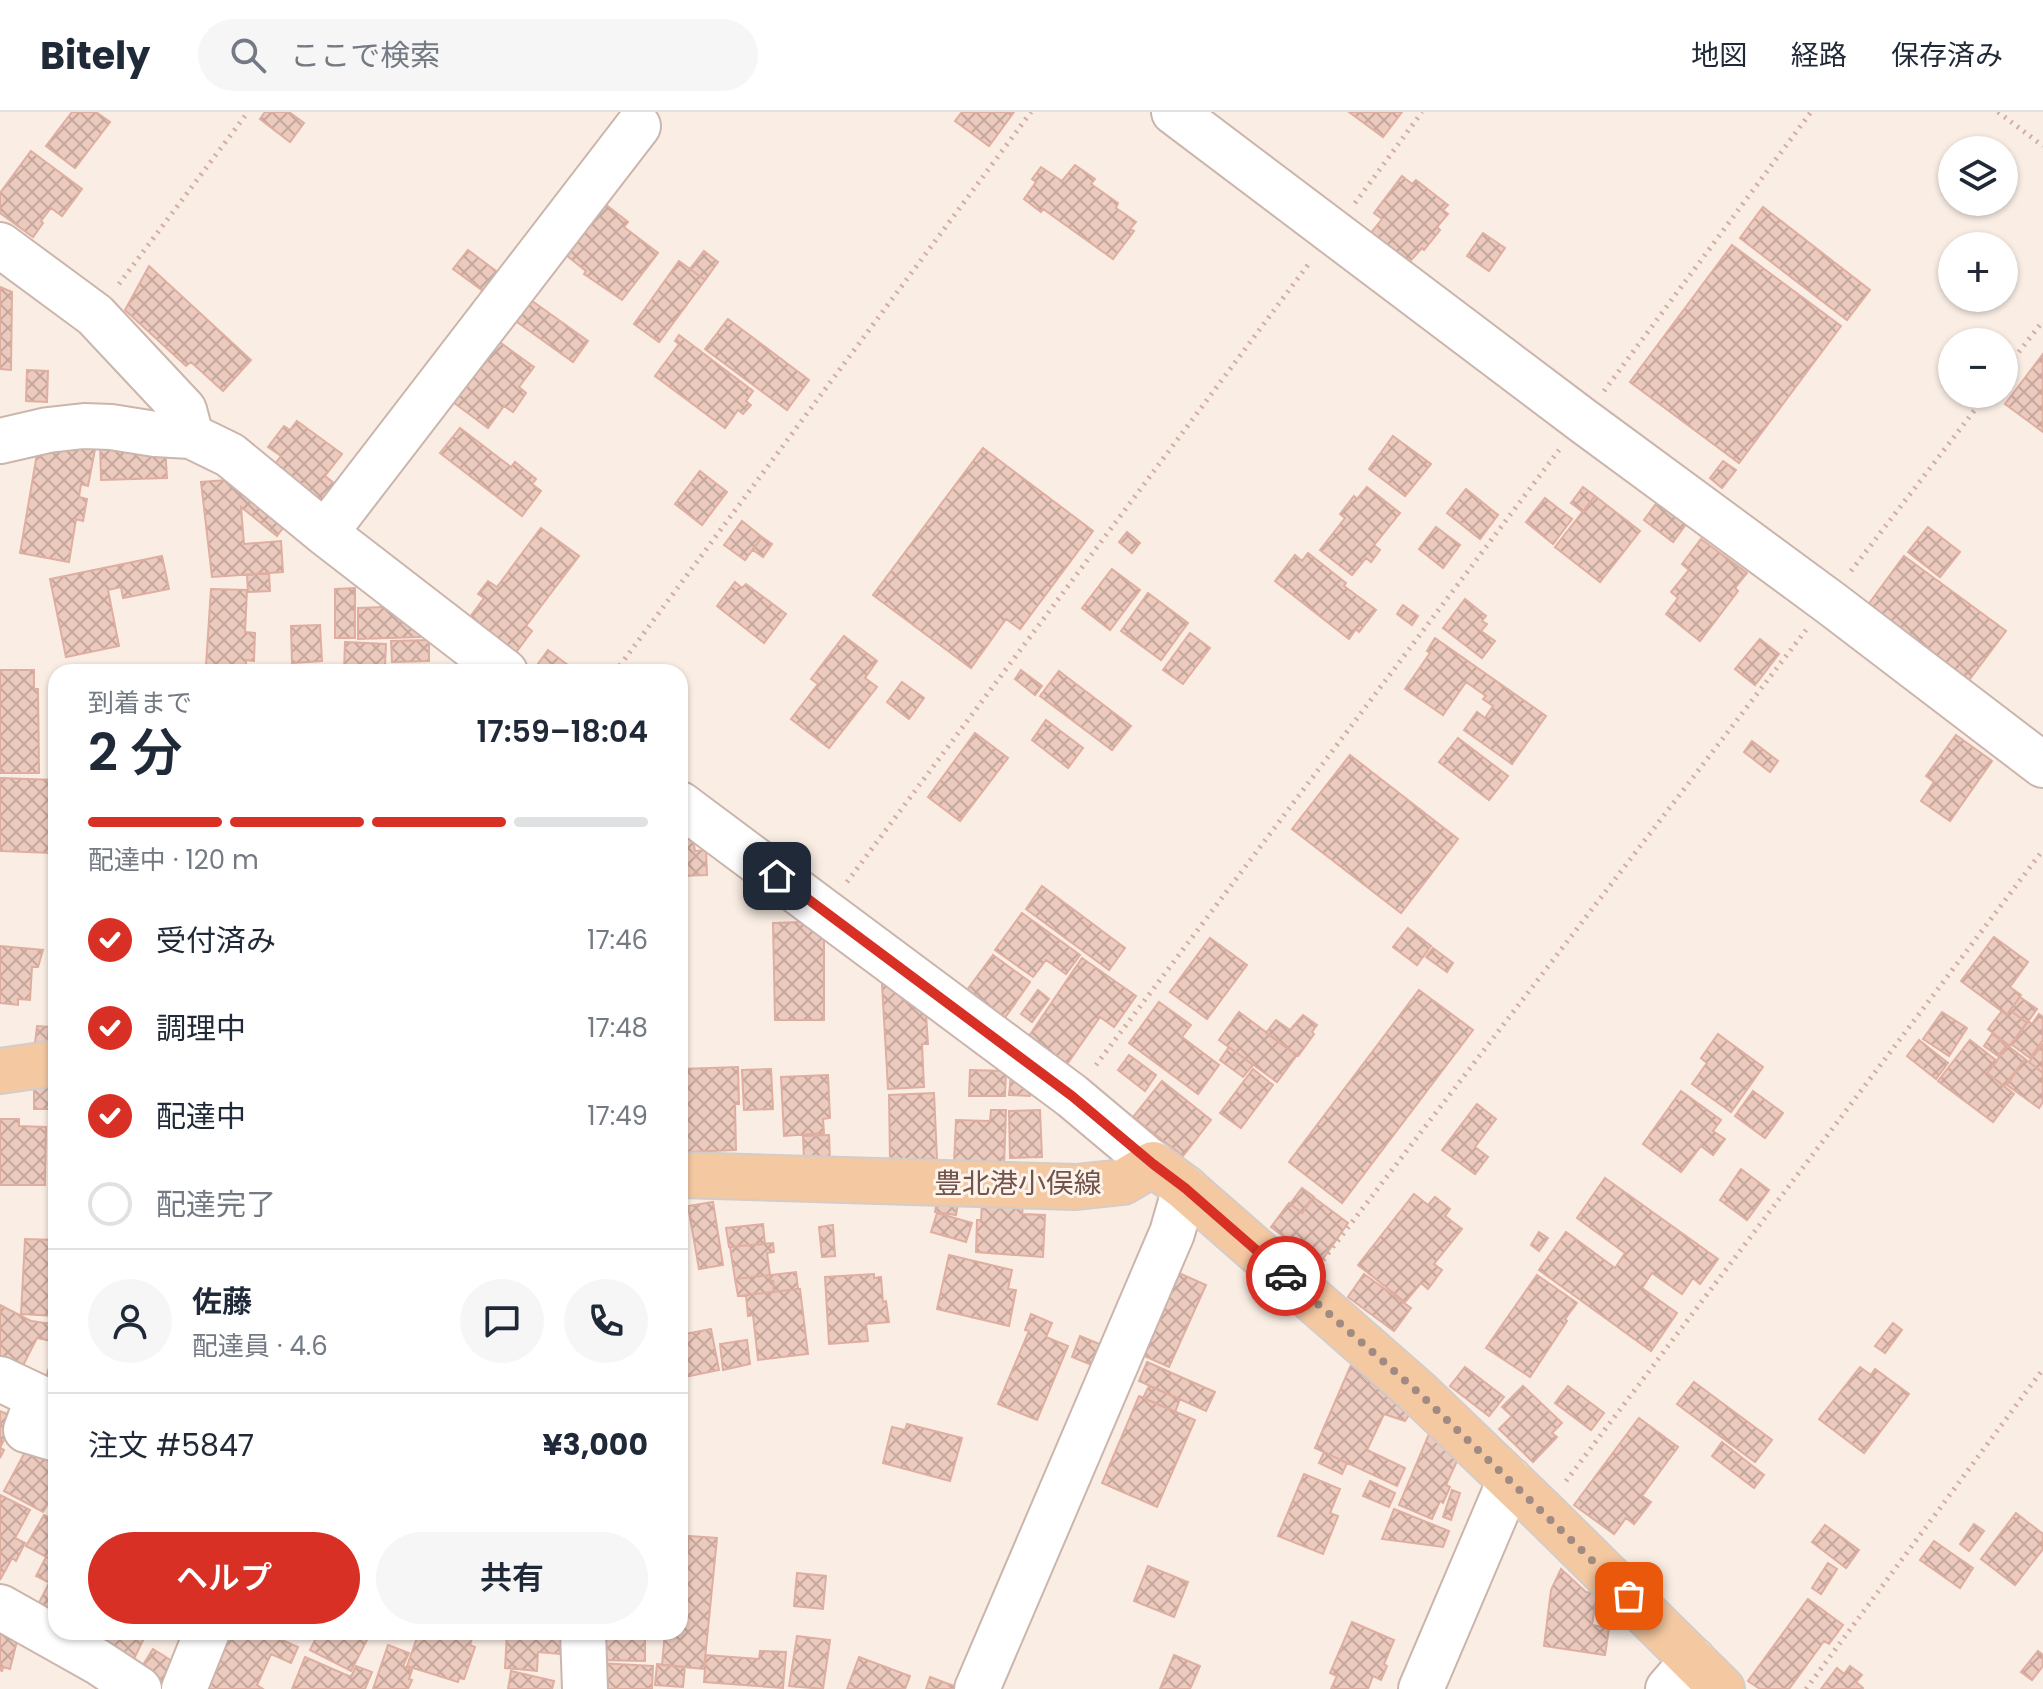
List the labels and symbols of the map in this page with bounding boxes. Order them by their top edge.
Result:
pin [743,842,811,910]
street label: 豊北港小俣線 [934,1164,1102,1203]
courier [1246,1236,1326,1316]
pin [1595,1562,1663,1630]

